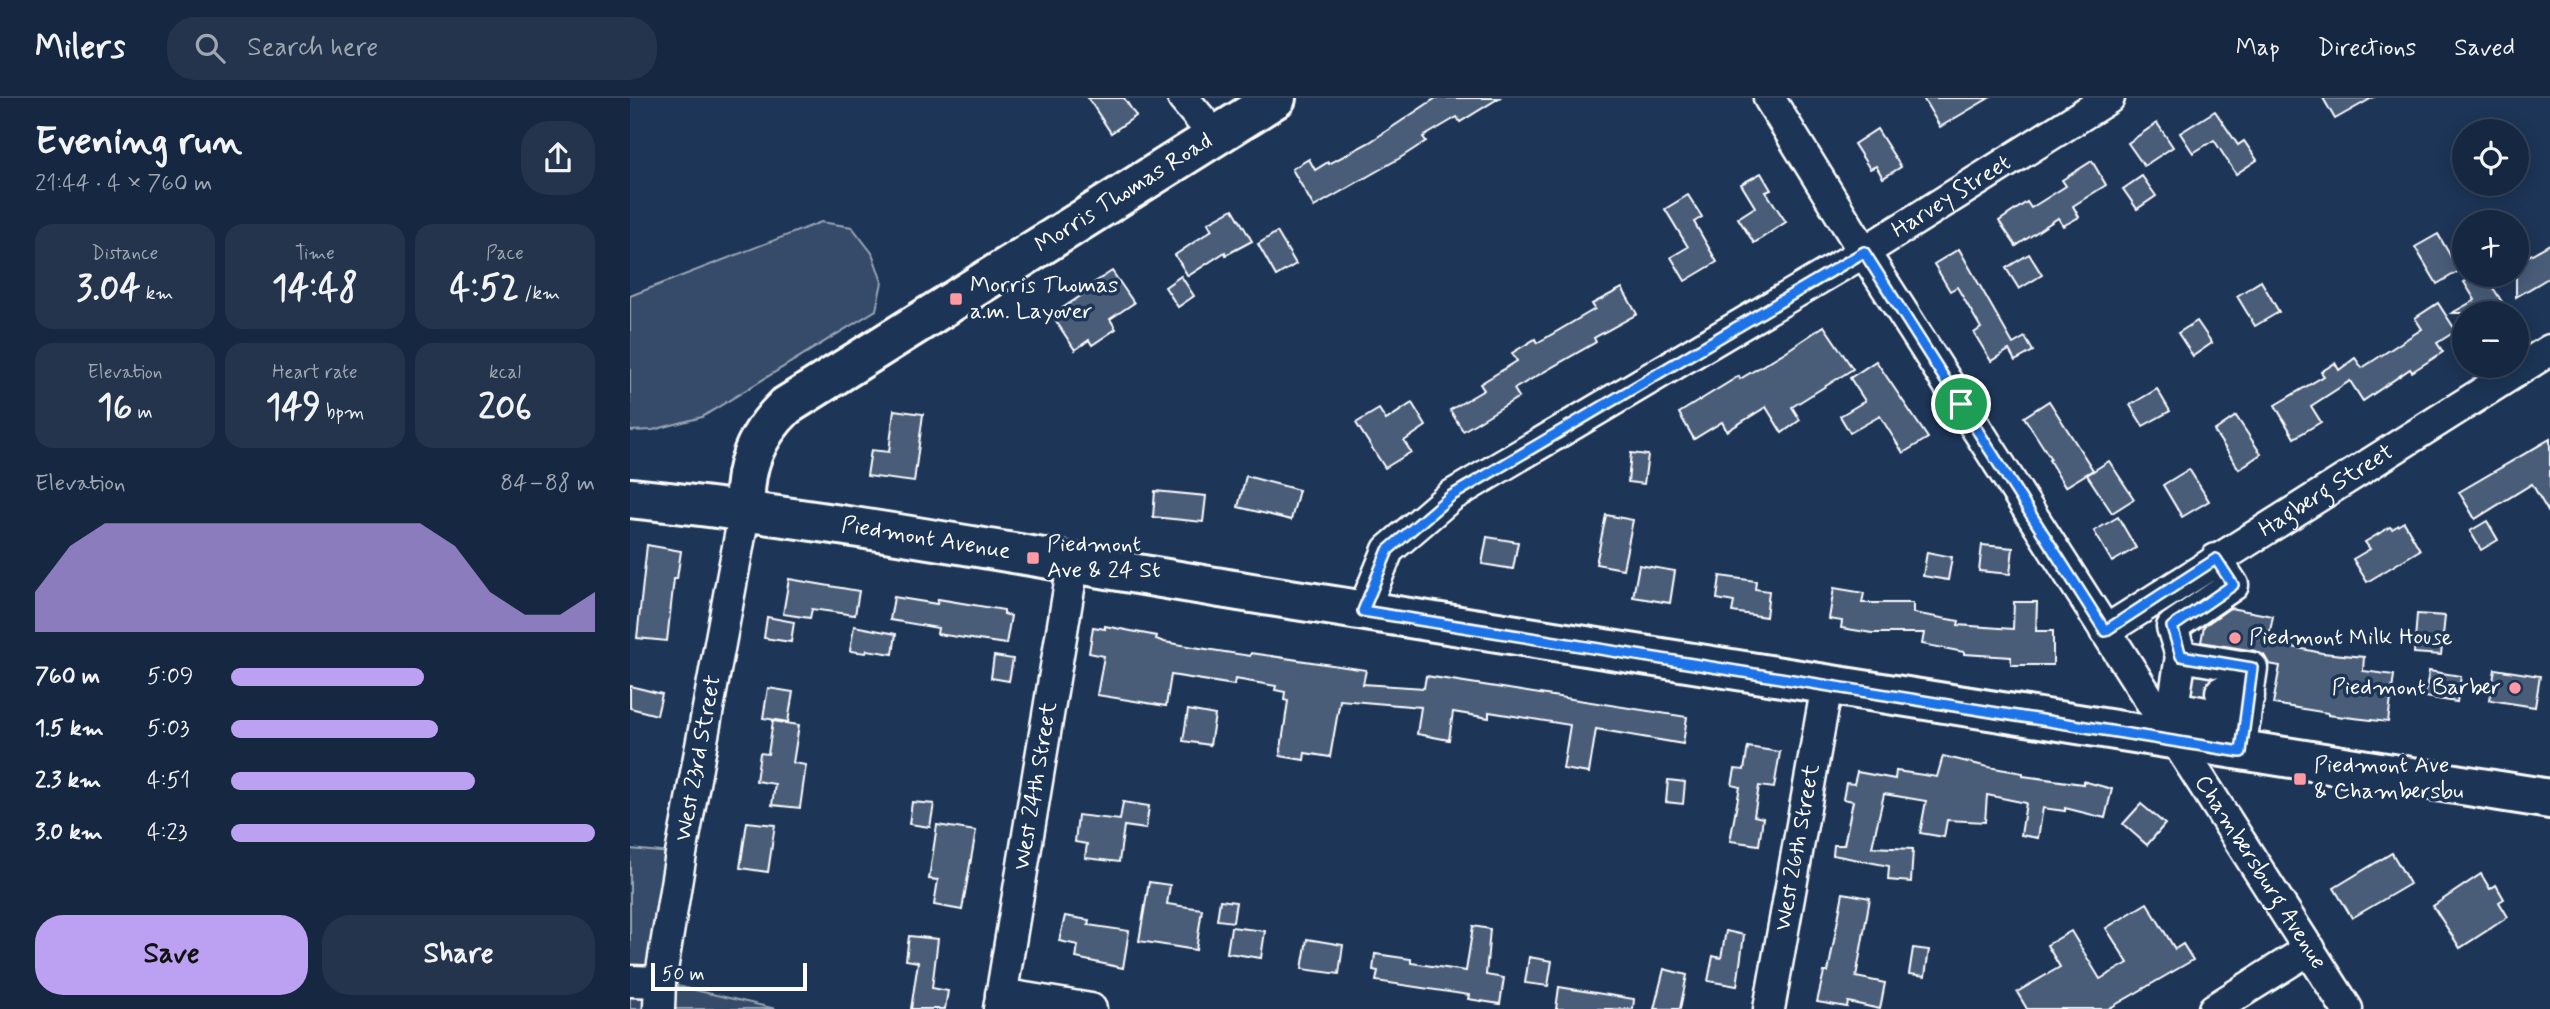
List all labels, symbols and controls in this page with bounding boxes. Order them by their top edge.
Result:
search box [167,17,657,80]
text: Milers [35,26,125,70]
icon: search [191,29,229,67]
text: Search here [247,31,378,65]
text: Map [2236,33,2280,64]
text: Directions [2318,33,2416,64]
text: Saved [2454,33,2515,64]
text: Evening run [35,118,242,167]
map controls [2452,119,2529,378]
button: locate [2452,119,2529,196]
button: share [521,121,595,195]
street label: Morris Thomas Road [1030,127,1218,261]
street label: Harvey Street [1886,148,2017,246]
text: 21:44 · 4 × 760 m [35,169,212,199]
button: + [2452,210,2529,287]
text: Distance [92,241,158,266]
text: Time [295,241,335,266]
text: Pace [486,241,524,266]
text: 3.04 [77,266,141,312]
text: 14:48 [272,266,358,312]
text: 4:52 [450,266,519,312]
place label: Morris Thomas a.m. Layover [970,271,1118,327]
text: km [141,281,173,306]
text: /km [519,281,560,306]
marker: Morris Thomas a.m. Layover [948,291,964,307]
button: − [2452,301,2529,378]
text: Elevation [88,360,162,385]
text: Heart rate [272,360,358,385]
text: kcal [489,360,521,385]
pin [1931,374,1991,434]
text: 16 [97,385,132,431]
text: 149 [266,385,321,431]
text: 206 [478,385,532,431]
icon: arrive [1942,385,1980,423]
text: m [132,400,153,425]
text: bpm [321,400,364,425]
street label: Hagberg Street [2254,437,2400,545]
text: Elevation [35,469,126,499]
text: 84–88 m [500,469,595,499]
street label: Piedmont Avenue [839,510,1013,567]
place label: Piedmont Ave & 24 St [1047,530,1161,586]
marker: Piedmont Ave & 24 St [1025,550,1041,566]
place label: Piedmont Milk House [2249,623,2453,653]
marker: Piedmont Milk House [2227,630,2243,646]
text: 760 m [35,662,100,692]
text: 5:09 [147,662,194,692]
street label: West 23rd Street [669,673,729,844]
place label: Piedmont Barber [2332,673,2501,703]
marker: Piedmont Barber [2507,680,2523,696]
street label: West 24th Street [1007,699,1065,872]
text: 1.5 km [35,714,104,744]
text: 5:03 [147,714,190,744]
place label: Piedmont Ave & Chambersbu [2314,751,2463,807]
street label: West 26th Street [1768,761,1828,933]
text: 2.3 km [35,766,101,796]
text: 4:51 [147,766,190,796]
street label: Chambersburg Avenue [2187,770,2333,975]
marker: Piedmont Ave & Chambersbu [2292,771,2308,787]
text: 3.0 km [35,818,103,848]
text: 4:23 [147,818,188,848]
button: Save [35,915,308,995]
button: Share [322,915,595,995]
scale bar [651,960,807,992]
text: 50 m [662,962,705,987]

